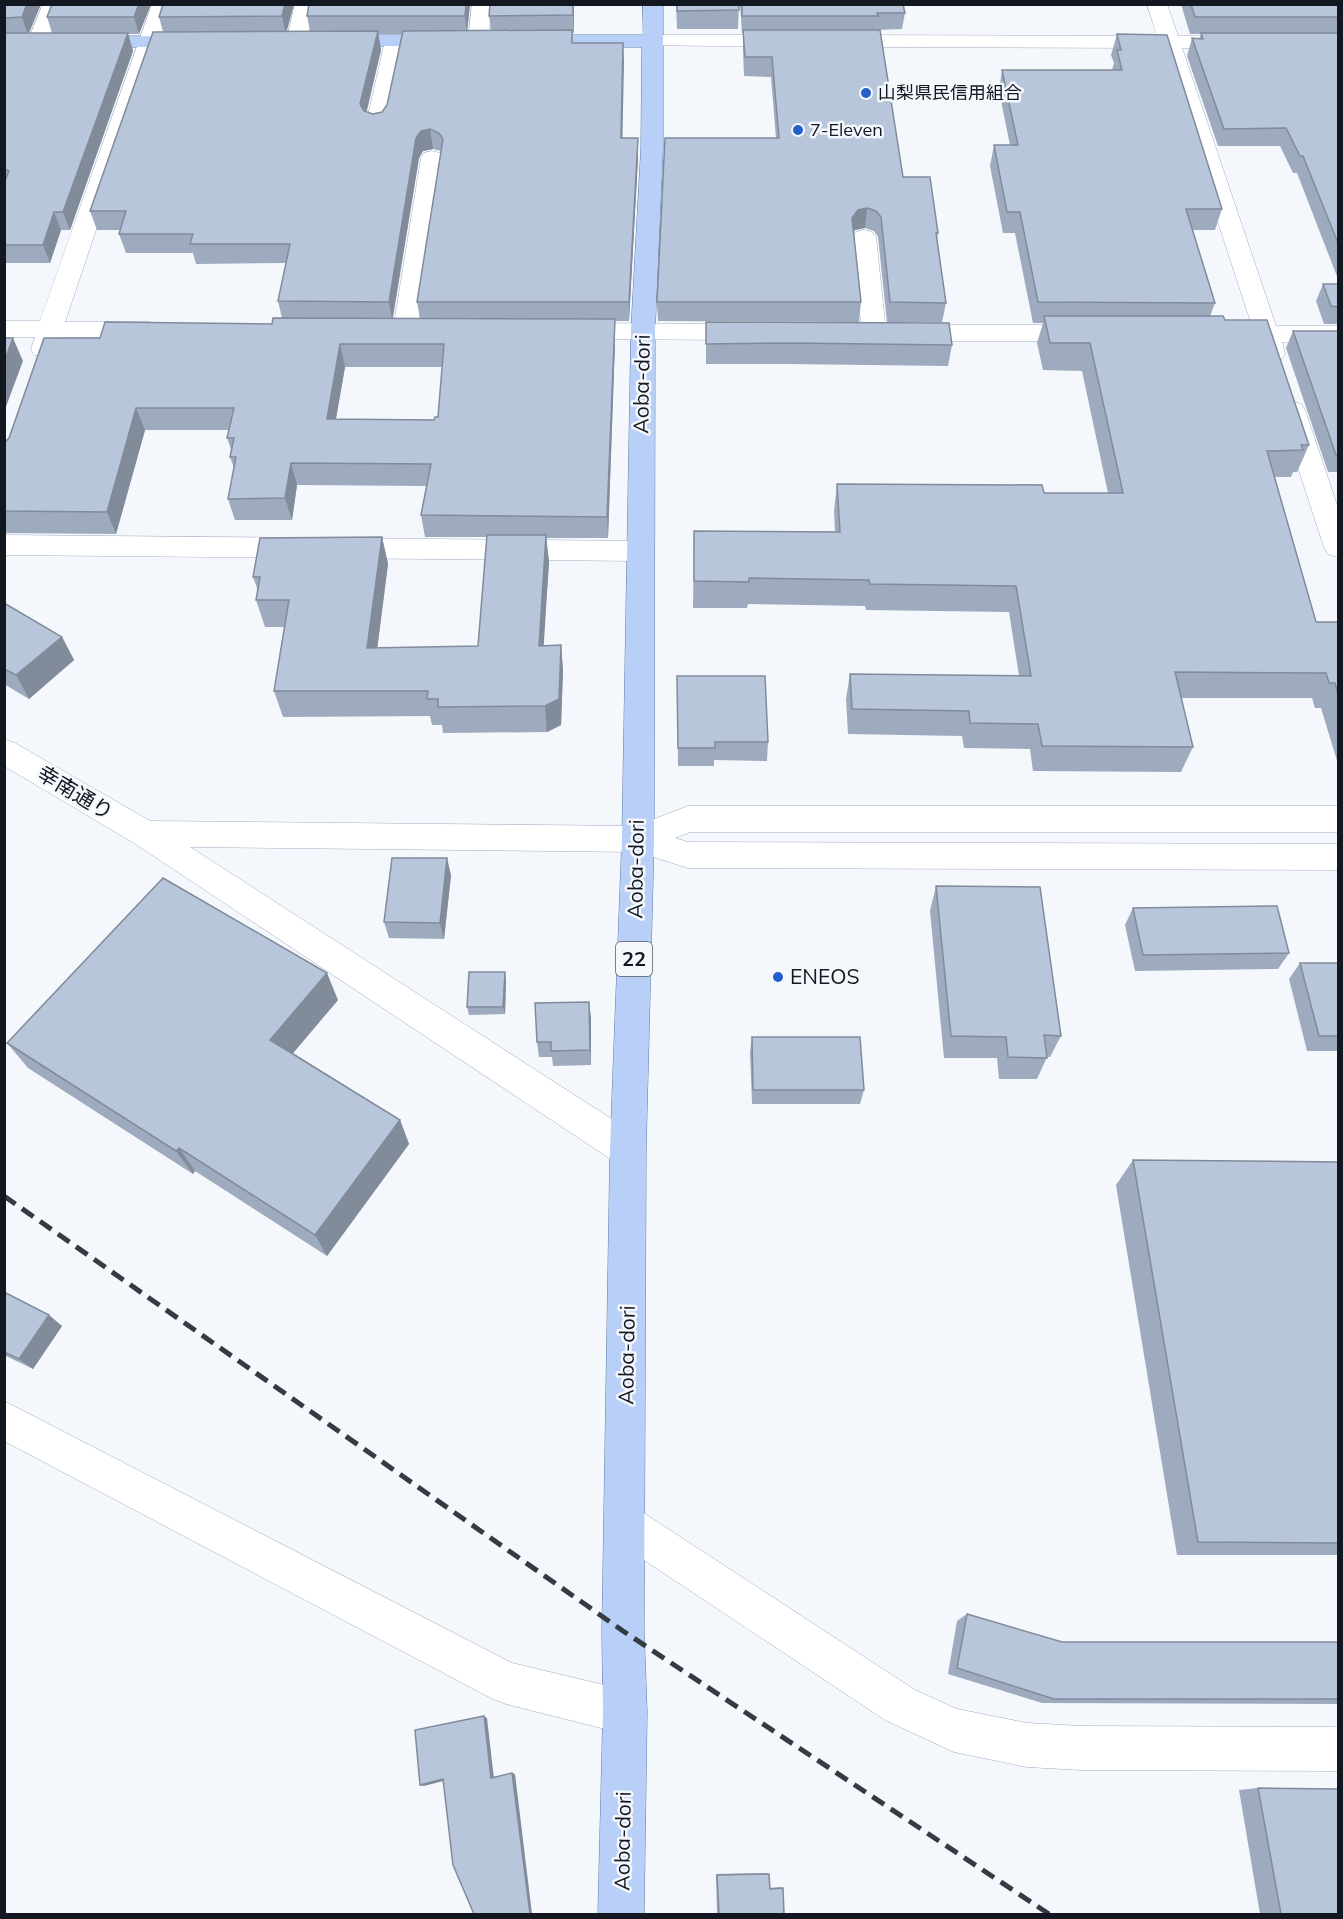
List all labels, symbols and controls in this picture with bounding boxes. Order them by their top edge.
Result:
place label: 山梨県民信用組合 [878,81,1022,104]
marker: 山梨県民信用組合 [859,86,873,100]
place label: 7-Eleven [810,118,883,141]
marker: 7-Eleven [791,123,805,137]
street label: Aoba-dori [627,334,655,434]
street label: 幸南通り [33,759,118,825]
street label: Aoba-dori [621,819,649,919]
road number: 22 [616,942,652,976]
place label: ENEOS [790,963,860,989]
marker: ENEOS [771,970,785,984]
street label: Aoba-dori [612,1305,640,1405]
street label: Aoba-dori [608,1791,636,1891]

